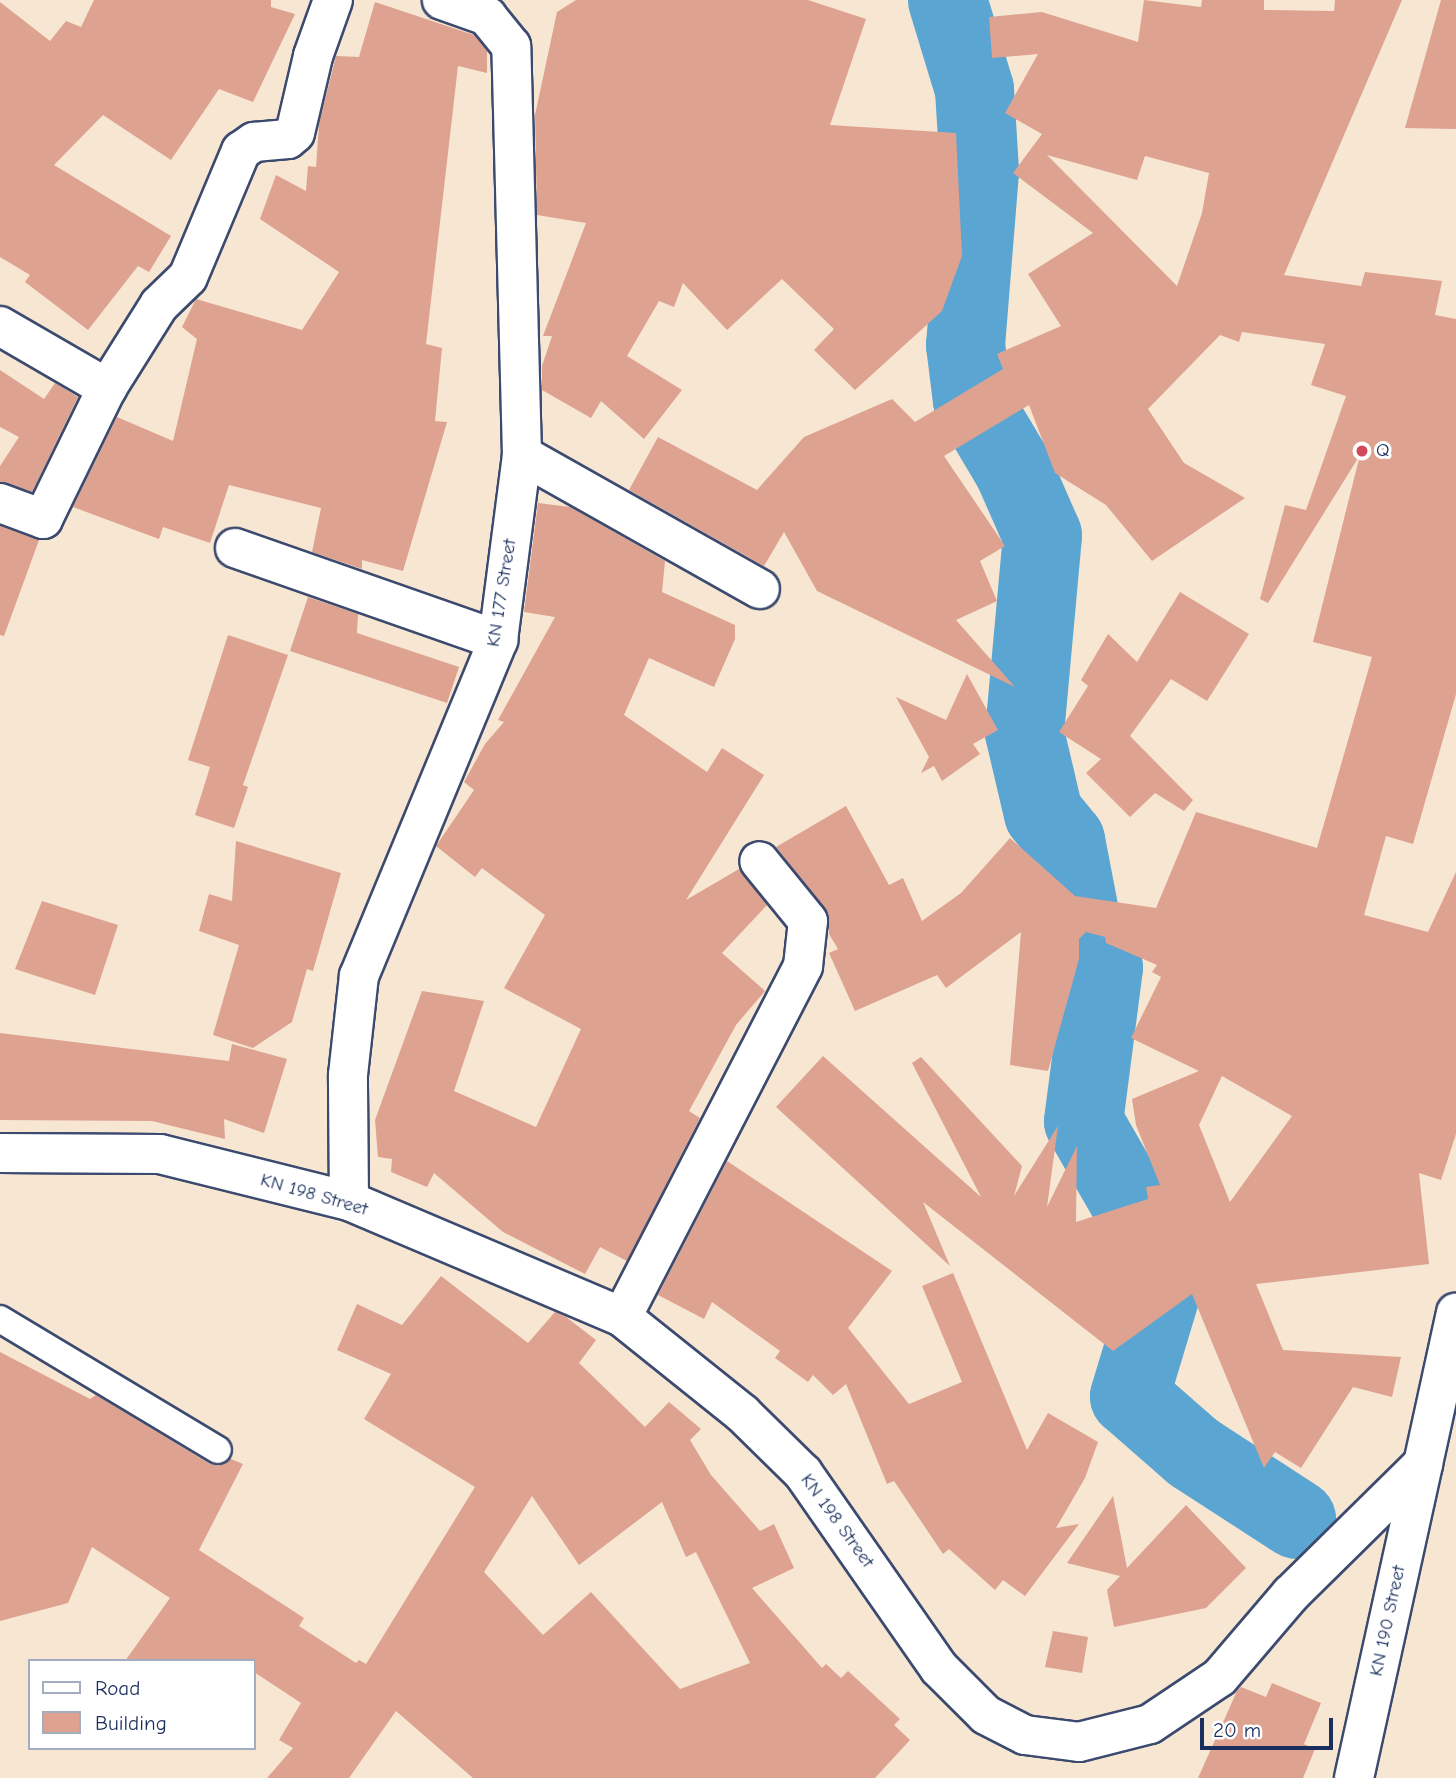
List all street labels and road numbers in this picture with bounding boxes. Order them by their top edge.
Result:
street label: KN 177 Street [482,537,522,649]
street label: KN 198 Street [258,1169,370,1221]
street label: KN 198 Street [795,1469,879,1573]
street label: KN 190 Street [1365,1564,1411,1678]

